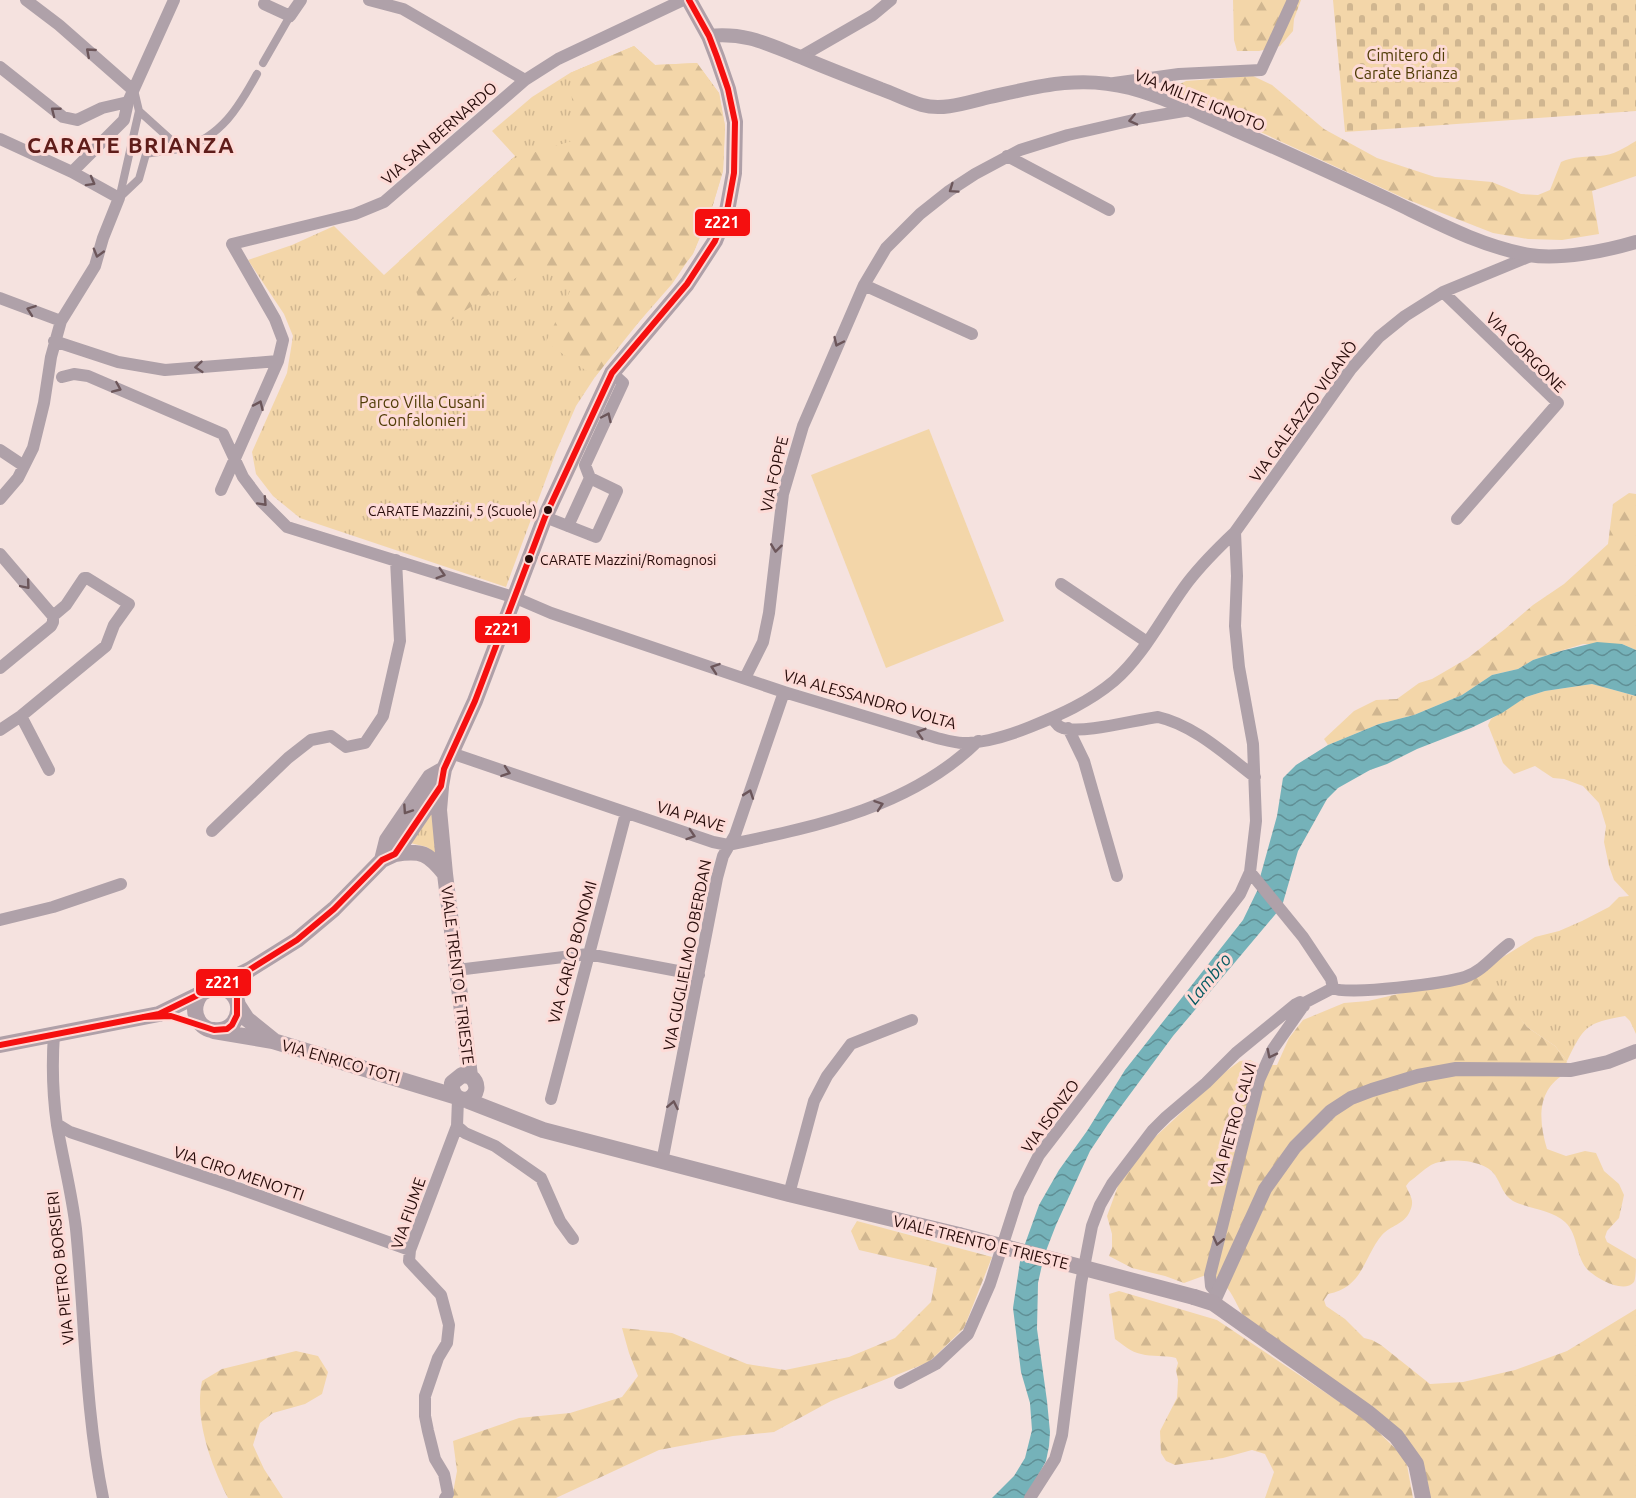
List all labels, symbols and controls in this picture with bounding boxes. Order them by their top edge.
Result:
park label: Cimitero di Carate Brianza [1354,46,1458,82]
one-way arrow [85,48,96,59]
street label: VIA MILITE IGNOTO [1132,66,1268,134]
street label: VIA SAN BERNARDO [378,78,500,188]
one-way arrow [51,107,62,118]
one-way arrow [1128,113,1138,126]
district label: CARATE BRIANZA [27,132,235,157]
one-way arrow [85,175,95,186]
one-way arrow [948,182,959,193]
line badge: z221 [694,208,751,237]
text: z221 [705,213,739,231]
one-way arrow [93,248,106,258]
one-way arrow [26,304,36,317]
street label: VIA GORGONE [1483,309,1569,395]
one-way arrow [834,336,846,347]
street label: VIA GALEAZZO VIGANÒ [1245,336,1360,485]
one-way arrow [195,361,204,374]
one-way arrow [111,381,122,393]
park label: Parco Villa Cusani Confalonieri [359,393,485,429]
one-way arrow [252,400,264,411]
one-way arrow [600,413,612,424]
street label: VIA FOPPE [757,434,791,514]
one-way arrow [256,495,267,506]
place label: CARATE Mazzini, 5 (Scuole) [368,503,537,519]
marker: CARATE Mazzini, 5 (Scuole) [542,504,554,516]
one-way arrow [770,543,783,552]
place label: CARATE Mazzini/Romagnosi [540,552,716,568]
marker: CARATE Mazzini/Romagnosi [523,553,535,565]
one-way arrow [435,567,446,579]
one-way arrow [19,578,30,589]
line badge: z221 [474,615,531,644]
text: z221 [485,620,519,638]
one-way arrow [710,663,721,675]
street label: VIA ALESSANDRO VOLTA [781,666,959,733]
one-way arrow [916,728,927,740]
one-way arrow [500,764,511,777]
one-way arrow [741,789,754,800]
street label: VIA PIAVE [655,797,727,835]
one-way arrow [873,799,884,812]
one-way arrow [403,804,414,815]
one-way arrow [685,827,696,840]
street label: VIA GUGLIELMO OBERDAN [660,858,714,1052]
street label: VIA CARLO BONOMI [544,879,600,1025]
street label: VIALE TRENTO E TRIESTE [438,884,478,1066]
water label: Lambro [1182,949,1235,1008]
line badge: z221 [195,968,252,997]
text: z221 [206,973,240,991]
street label: VIA ENRICO TOTI [280,1035,402,1087]
one-way arrow [1267,1048,1279,1059]
street label: VIA PIETRO CALVI [1207,1060,1259,1188]
street label: VIA ISONZO [1017,1076,1083,1156]
one-way arrow [666,1100,679,1110]
street label: VIA CIRO MENOTTI [171,1142,307,1204]
street label: VIA FIUME [387,1175,429,1251]
street label: VIA PIETRO BORSIERI [43,1190,77,1346]
street label: VIALE TRENTO E TRIESTE [891,1211,1071,1273]
one-way arrow [1212,1236,1225,1246]

